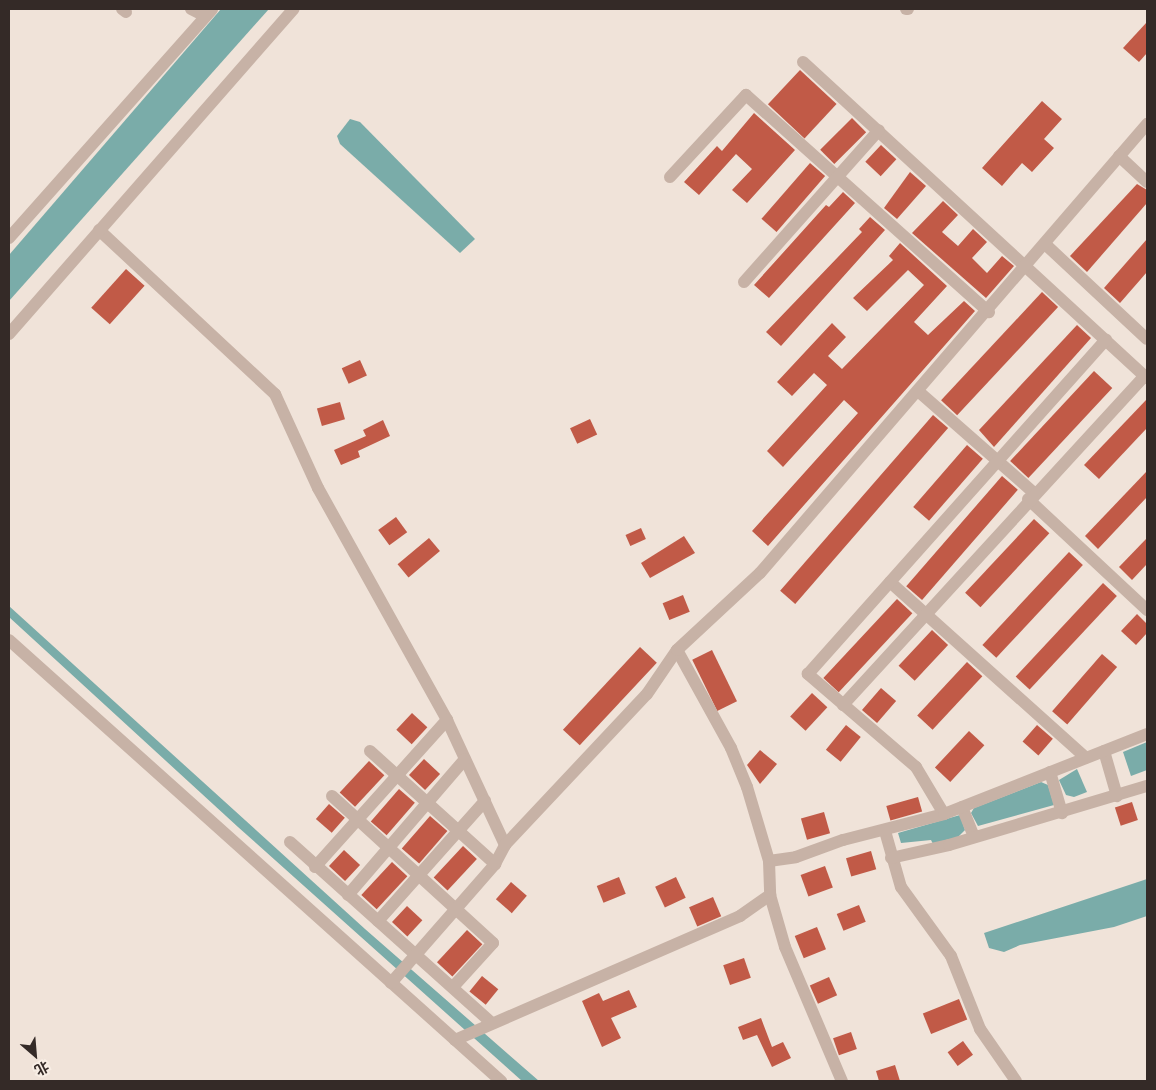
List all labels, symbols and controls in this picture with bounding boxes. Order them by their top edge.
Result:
north arrow [10,1030,60,1080]
text: 北 [32,1058,52,1079]

